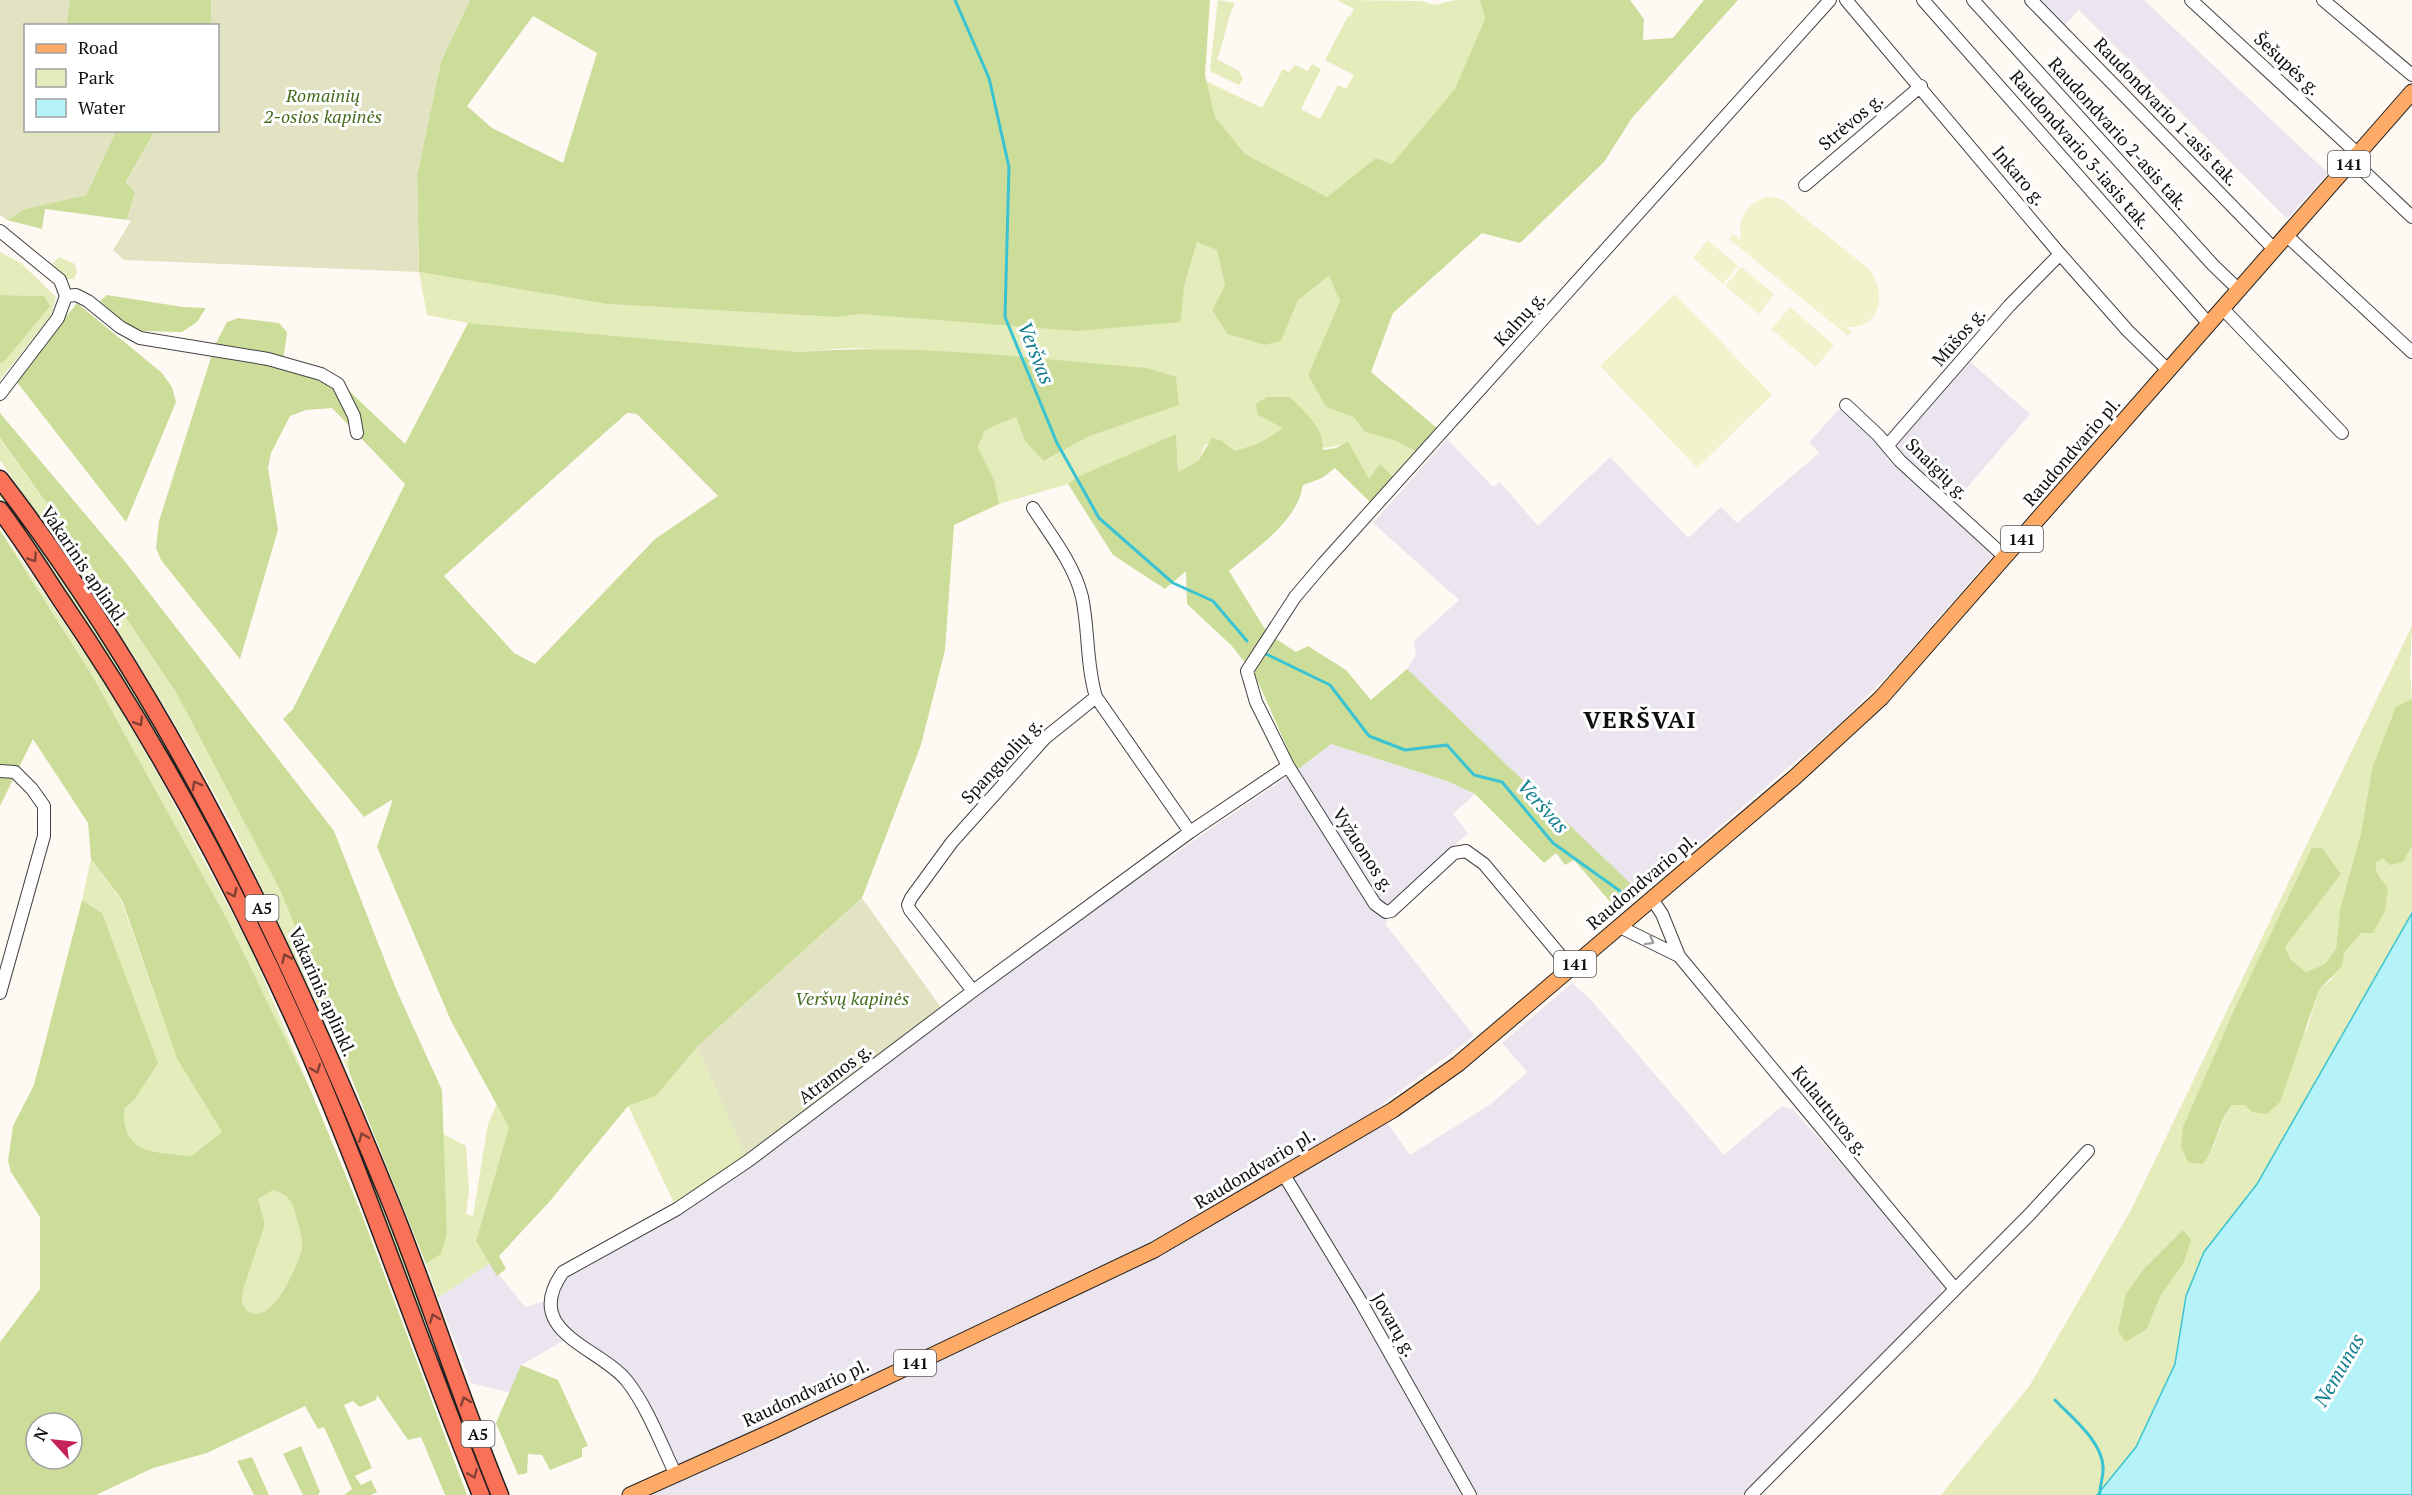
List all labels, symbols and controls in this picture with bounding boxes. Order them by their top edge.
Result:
legend [24,24,219,132]
street label: Šešupės g. [2249,26,2326,100]
street label: Raudondvario 1-asis tak. [2089,32,2244,191]
text: Road [78,35,118,59]
street label: Raudondvario 2-asis tak. [2044,52,2194,215]
text: Park [78,65,115,89]
street label: Raudondvario 3-iasis tak. [2005,65,2157,234]
park label: Romainių 2-osios kapinės [263,83,382,128]
street label: Strėvos g. [1813,87,1888,155]
text: Water [78,95,125,119]
street label: Inkaro g. [1988,140,2052,210]
road number: 141 [2328,151,2370,177]
street label: Kalnų g. [1488,286,1550,351]
street label: Mūšos g. [1926,302,1990,371]
water label: Veršvas [1012,317,1061,388]
street label: Raudondvario pl. [2017,392,2125,511]
street label: Snaigių g. [1901,432,1974,504]
street label: Vakarinis aplinkl. [36,501,134,630]
road number: 141 [2001,526,2043,552]
one-way arrow [26,552,37,563]
district label: VERŠVAI [1583,703,1697,735]
street label: Spanguolių g. [955,712,1047,809]
one-way arrow [132,716,144,726]
water label: Veršvas [1511,772,1575,839]
one-way arrow [192,780,204,791]
street label: Vyžuonos g. [1327,802,1400,897]
street label: Raudondvario pl. [1581,828,1702,934]
one-way arrow [226,887,237,897]
road number: A5 [246,895,278,921]
street label: Vakarinis aplinkl. [284,923,362,1060]
one-way arrow [1643,934,1654,945]
road number: 141 [1554,951,1596,977]
one-way arrow [281,953,293,964]
park label: Veršvų kapinės [795,986,909,1010]
street label: Atramos g. [793,1038,876,1109]
street label: Kulautuvos g. [1787,1060,1874,1160]
one-way arrow [309,1063,321,1074]
street label: Raudondvario pl. [1190,1123,1319,1214]
one-way arrow [358,1132,370,1143]
street label: Jovarų g. [1367,1288,1423,1361]
one-way arrow [429,1313,442,1324]
water label: Nemunas [2306,1328,2370,1412]
road number: 141 [894,1350,936,1376]
street label: Raudondvario pl. [738,1352,873,1432]
one-way arrow [460,1396,473,1407]
north arrow [24,1411,84,1471]
road number: A5 [462,1421,494,1447]
text: N [28,1424,53,1445]
one-way arrow [466,1468,478,1479]

